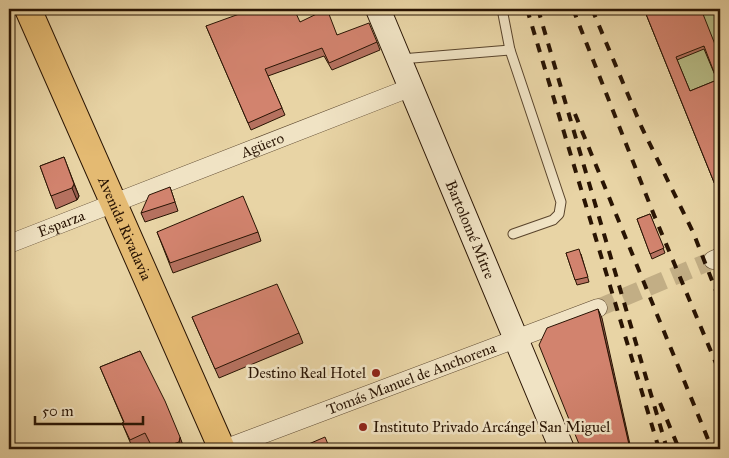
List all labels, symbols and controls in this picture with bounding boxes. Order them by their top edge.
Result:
street label: Agüero [237,129,287,162]
street label: Avenida Rivadavia [94,173,156,284]
street label: Bartolomé Mitre [442,178,499,281]
street label: Esparza [35,206,88,241]
street label: Tomás Manuel de Anchorena [324,338,499,419]
place label: Destino Real Hotel [248,364,367,382]
marker: Destino Real Hotel [370,367,382,379]
scale bar [35,393,142,425]
text: 50 m [42,402,74,420]
place label: Instituto Privado Arcángel San Miguel [373,418,611,436]
marker: Instituto Privado Arcángel San Miguel [357,421,369,433]

